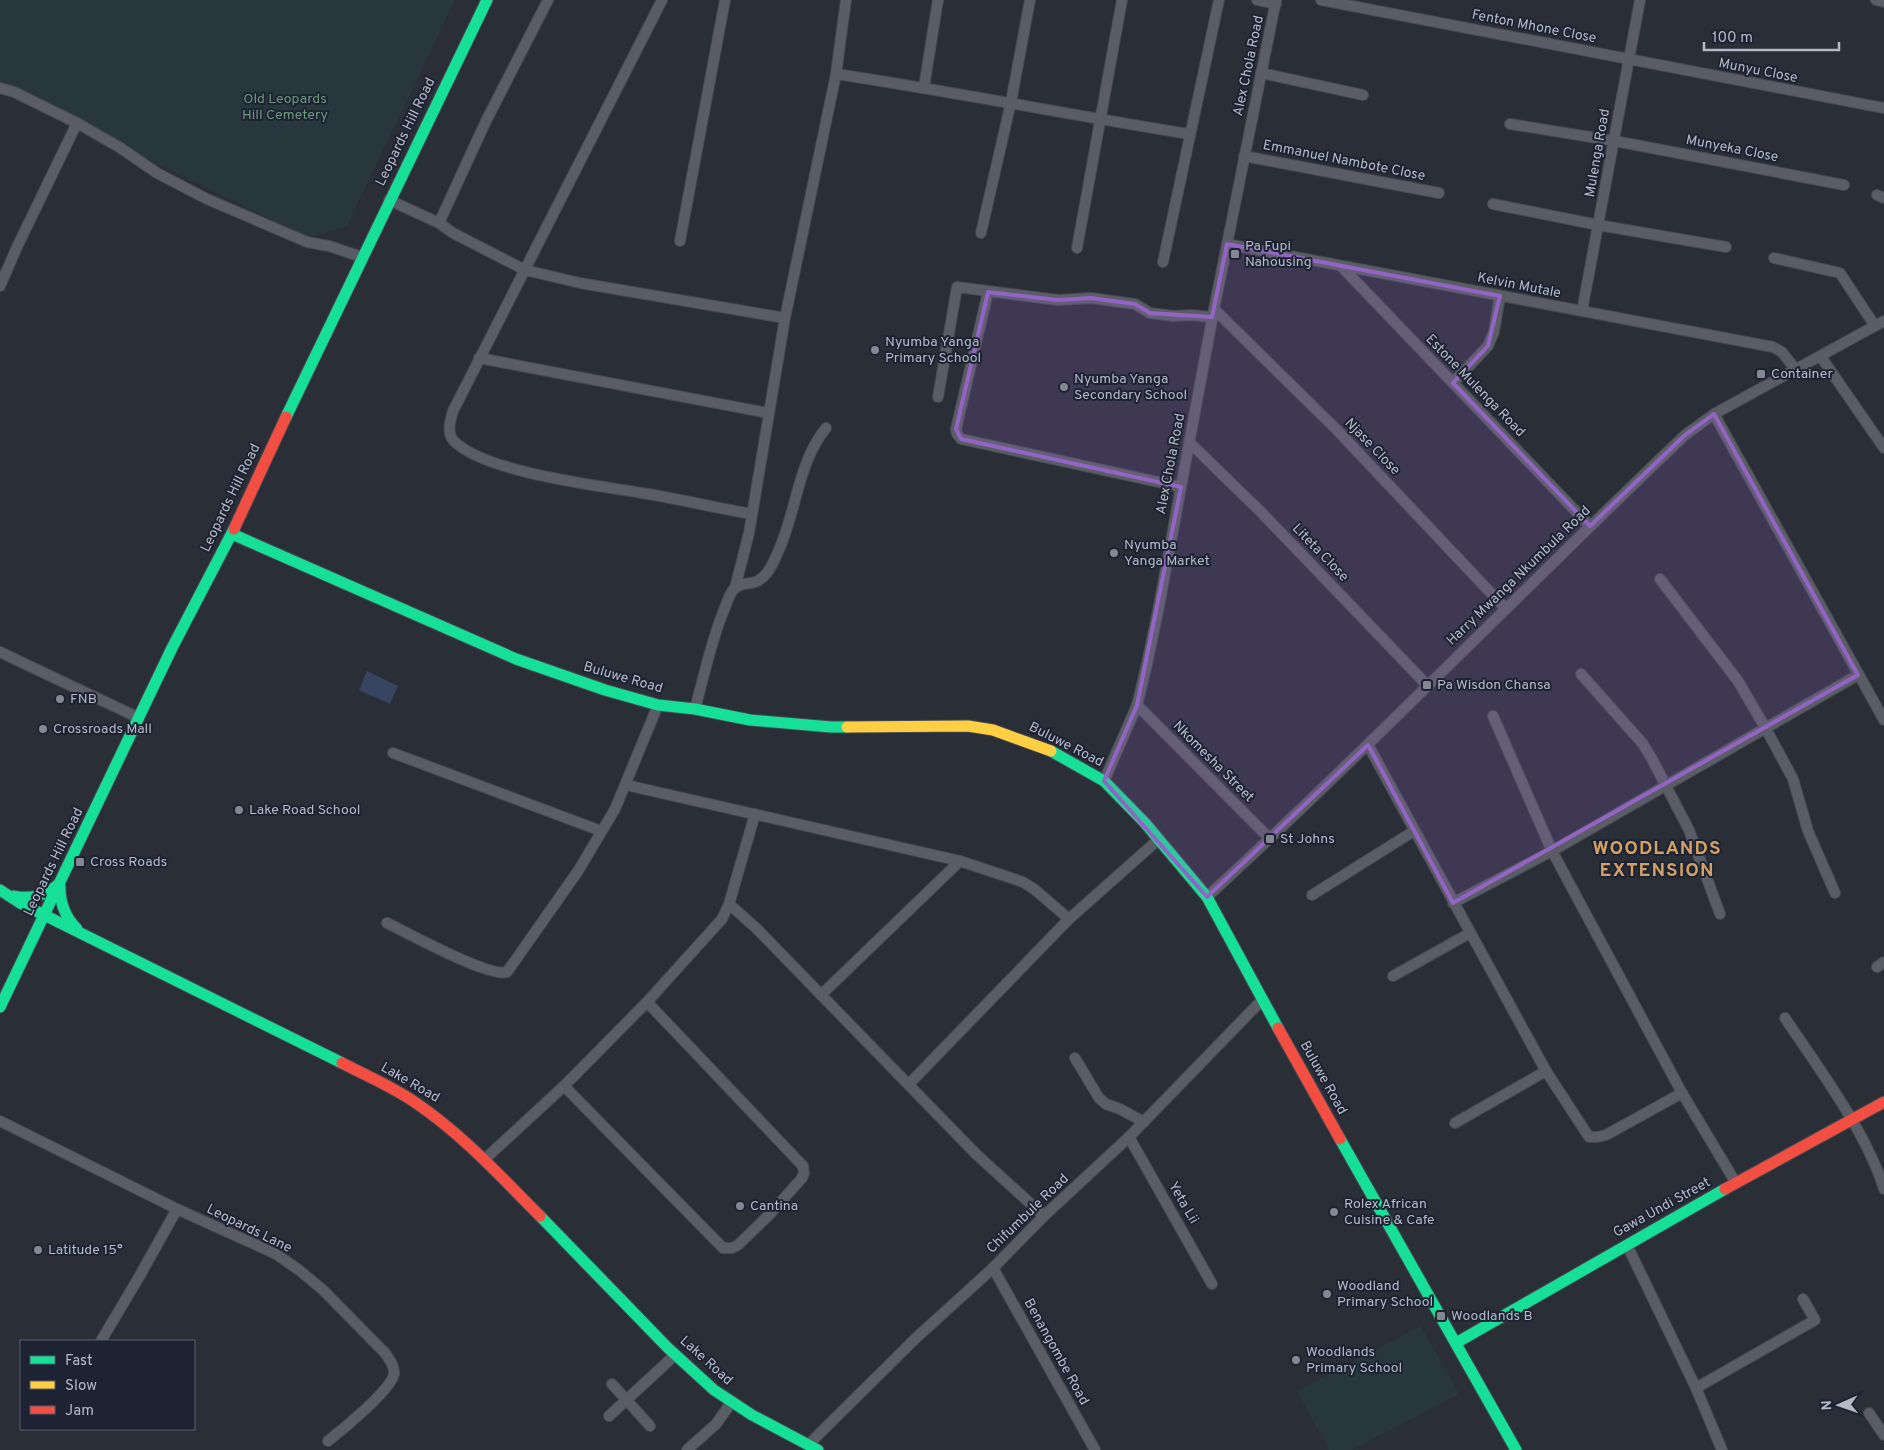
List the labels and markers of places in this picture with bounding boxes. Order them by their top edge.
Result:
place label: Pa Fupi Nahousing [1245,238,1312,271]
marker: Pa Fupi Nahousing [1229,248,1241,260]
place label: Nyumba Yanga Primary School [885,334,981,367]
marker: Nyumba Yanga Primary School [869,344,881,356]
place label: Container [1771,366,1833,383]
marker: Container [1755,368,1767,380]
place label: Nyumba Yanga Secondary School [1074,371,1187,404]
marker: Nyumba Yanga Secondary School [1058,381,1070,393]
place label: Nyumba Yanga Market [1124,537,1210,570]
marker: Nyumba Yanga Market [1108,547,1120,559]
place label: Pa Wisdon Chansa [1437,677,1551,694]
marker: Pa Wisdon Chansa [1421,679,1433,691]
place label: FNB [70,691,97,708]
marker: FNB [54,693,66,705]
place label: Crossroads Mall [53,721,152,738]
marker: Crossroads Mall [37,723,49,735]
place label: Lake Road School [249,802,360,819]
marker: Lake Road School [233,804,245,816]
place label: St Johns [1280,831,1335,848]
marker: St Johns [1264,833,1276,845]
place label: Cross Roads [90,854,167,871]
marker: Cross Roads [74,856,86,868]
place label: Rolex African Cuisine & Cafe [1344,1196,1435,1229]
place label: Cantina [750,1198,798,1215]
marker: Cantina [734,1200,746,1212]
marker: Rolex African Cuisine & Cafe [1328,1206,1340,1218]
place label: Latitude 15° [48,1242,123,1259]
marker: Latitude 15° [32,1244,44,1256]
place label: Woodland Primary School [1337,1278,1433,1311]
marker: Woodland Primary School [1321,1288,1333,1300]
place label: Woodlands B [1451,1308,1533,1325]
marker: Woodlands B [1435,1310,1447,1322]
place label: Woodlands Primary School [1306,1344,1402,1377]
marker: Woodlands Primary School [1290,1354,1302,1366]

